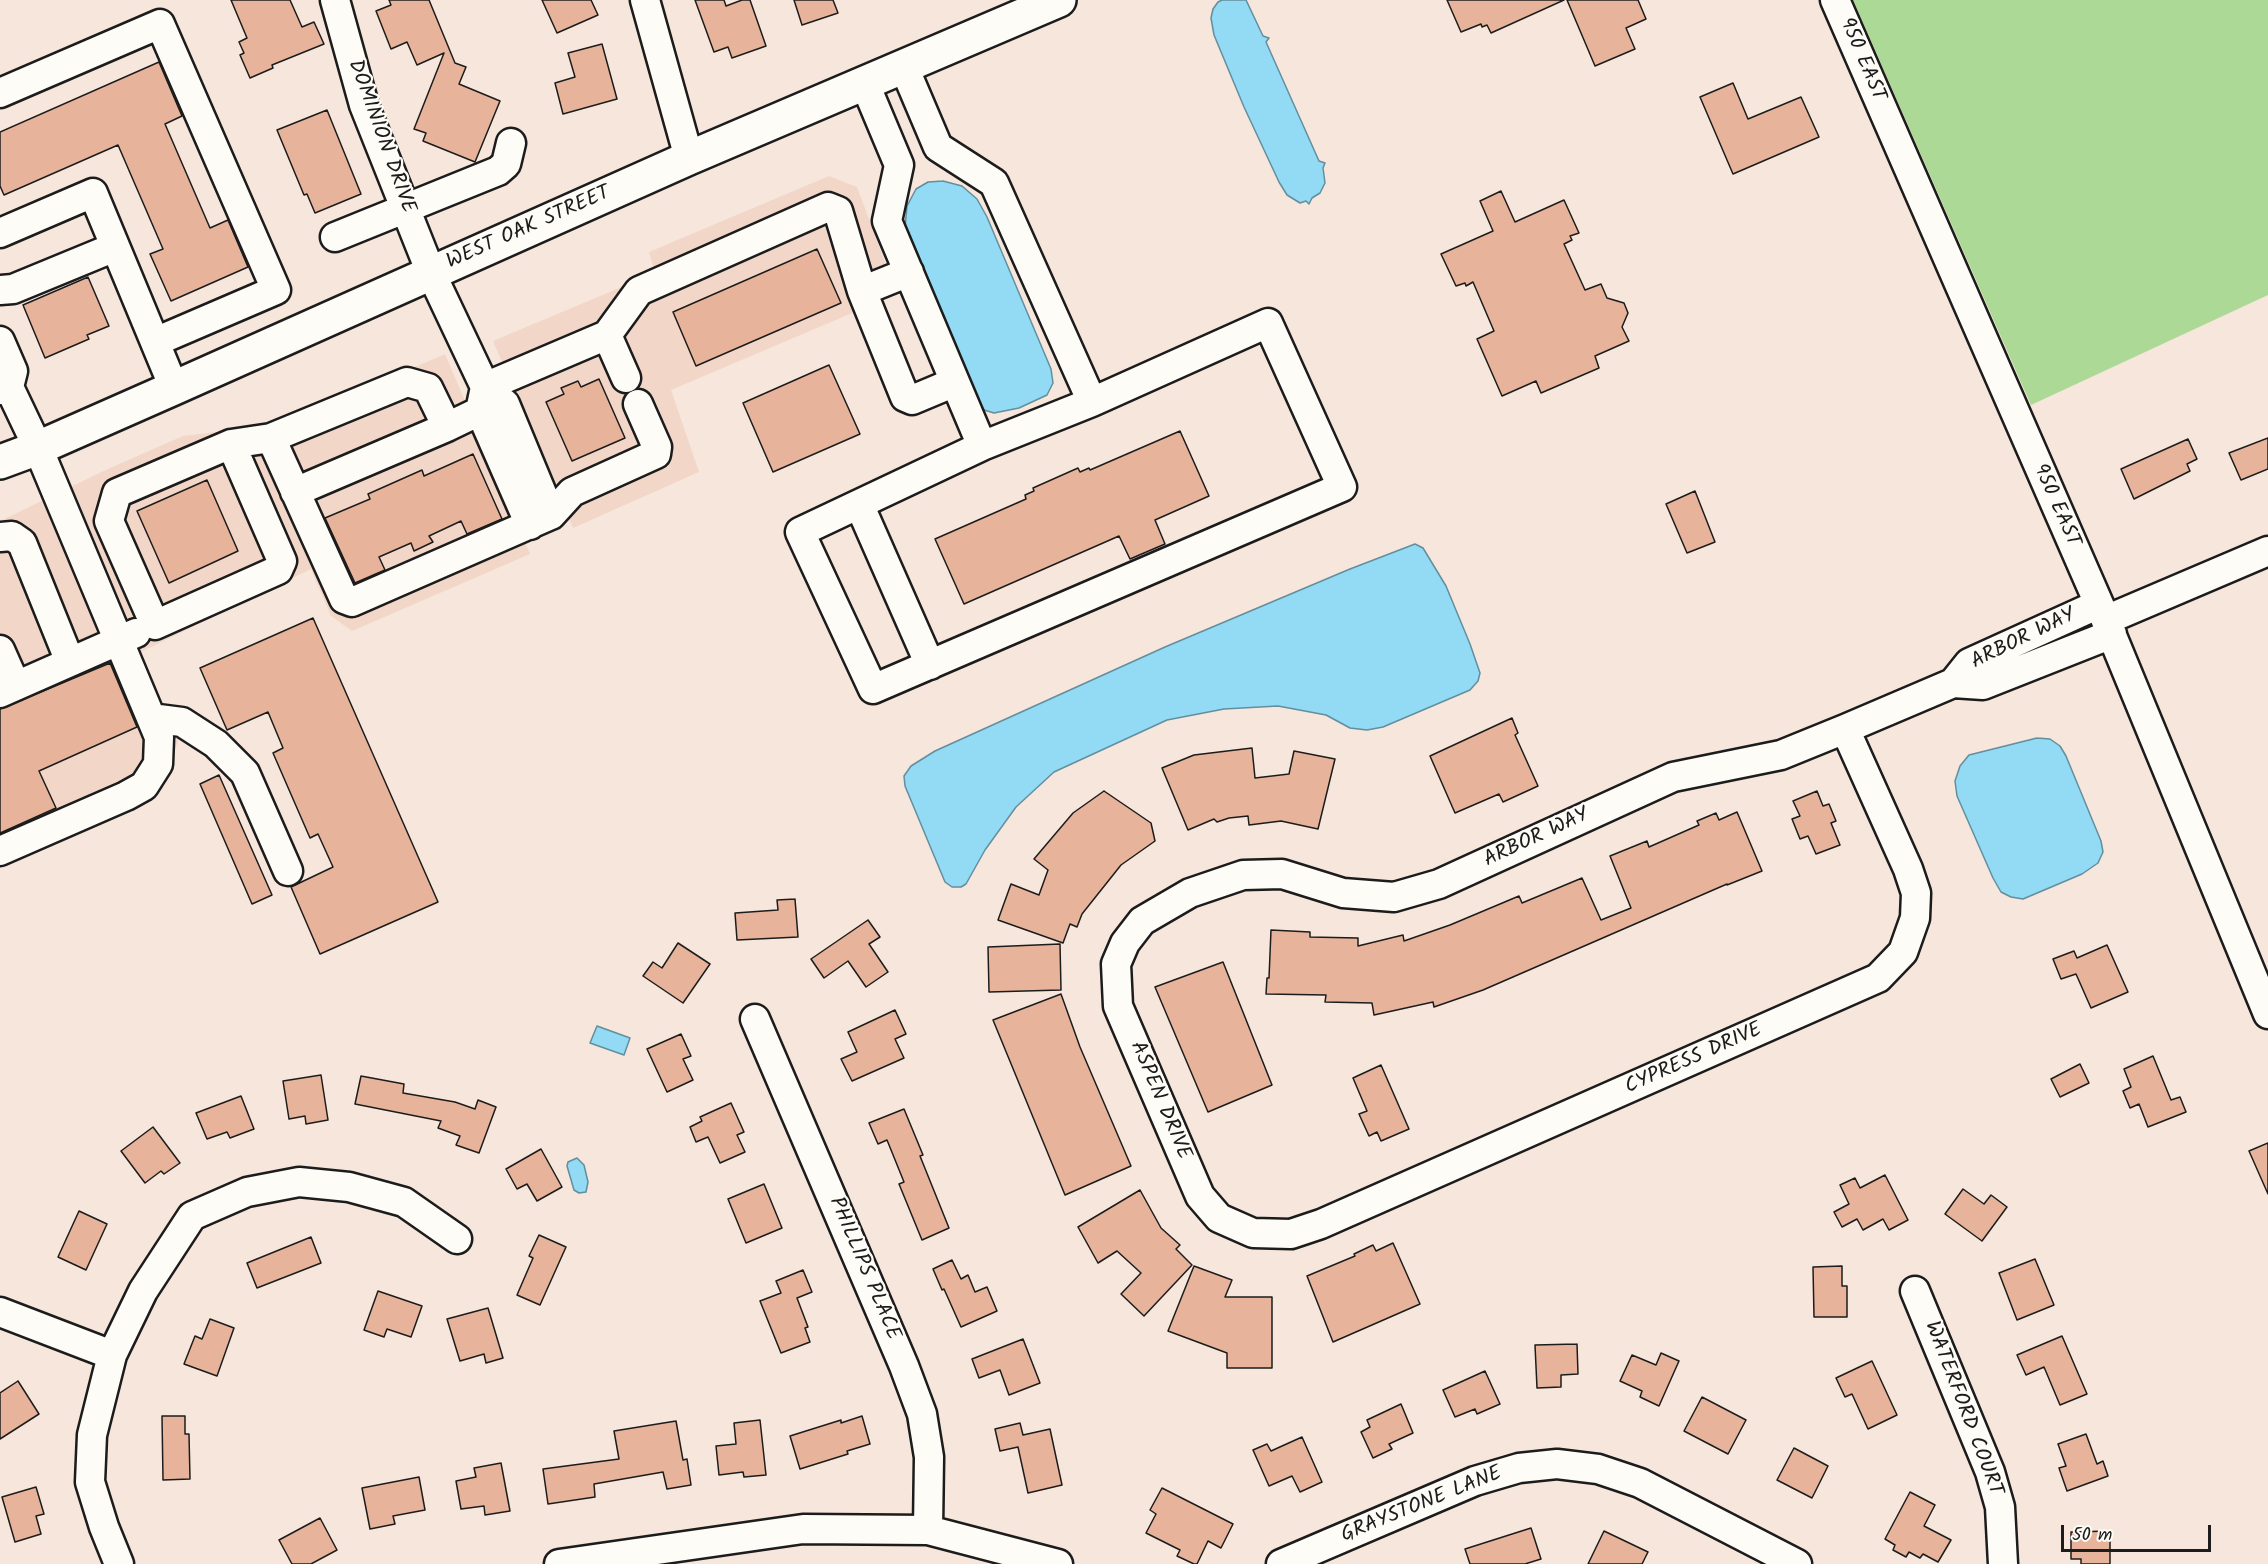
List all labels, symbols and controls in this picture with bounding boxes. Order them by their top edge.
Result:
street label: 950 EAST [1832,15,1890,105]
street label: DOMINION DRIVE [341,57,419,217]
street label: WEST OAK STREET [443,182,615,276]
street label: 950 EAST [2026,461,2084,551]
street label: ARBOR WAY [1968,604,2080,676]
street label: ARBOR WAY [1480,804,1594,874]
street label: CYPRESS DRIVE [1622,1019,1766,1101]
street label: ASPEN DRIVE [1123,1038,1195,1164]
street label: PHILLIPS PLACE [822,1194,904,1344]
street label: WATERFORD COURT [1917,1318,2007,1500]
street label: GRAYSTONE LANE [1338,1462,1506,1550]
scale bar [2064,1513,2214,1551]
text: 50 m [2072,1521,2112,1550]

